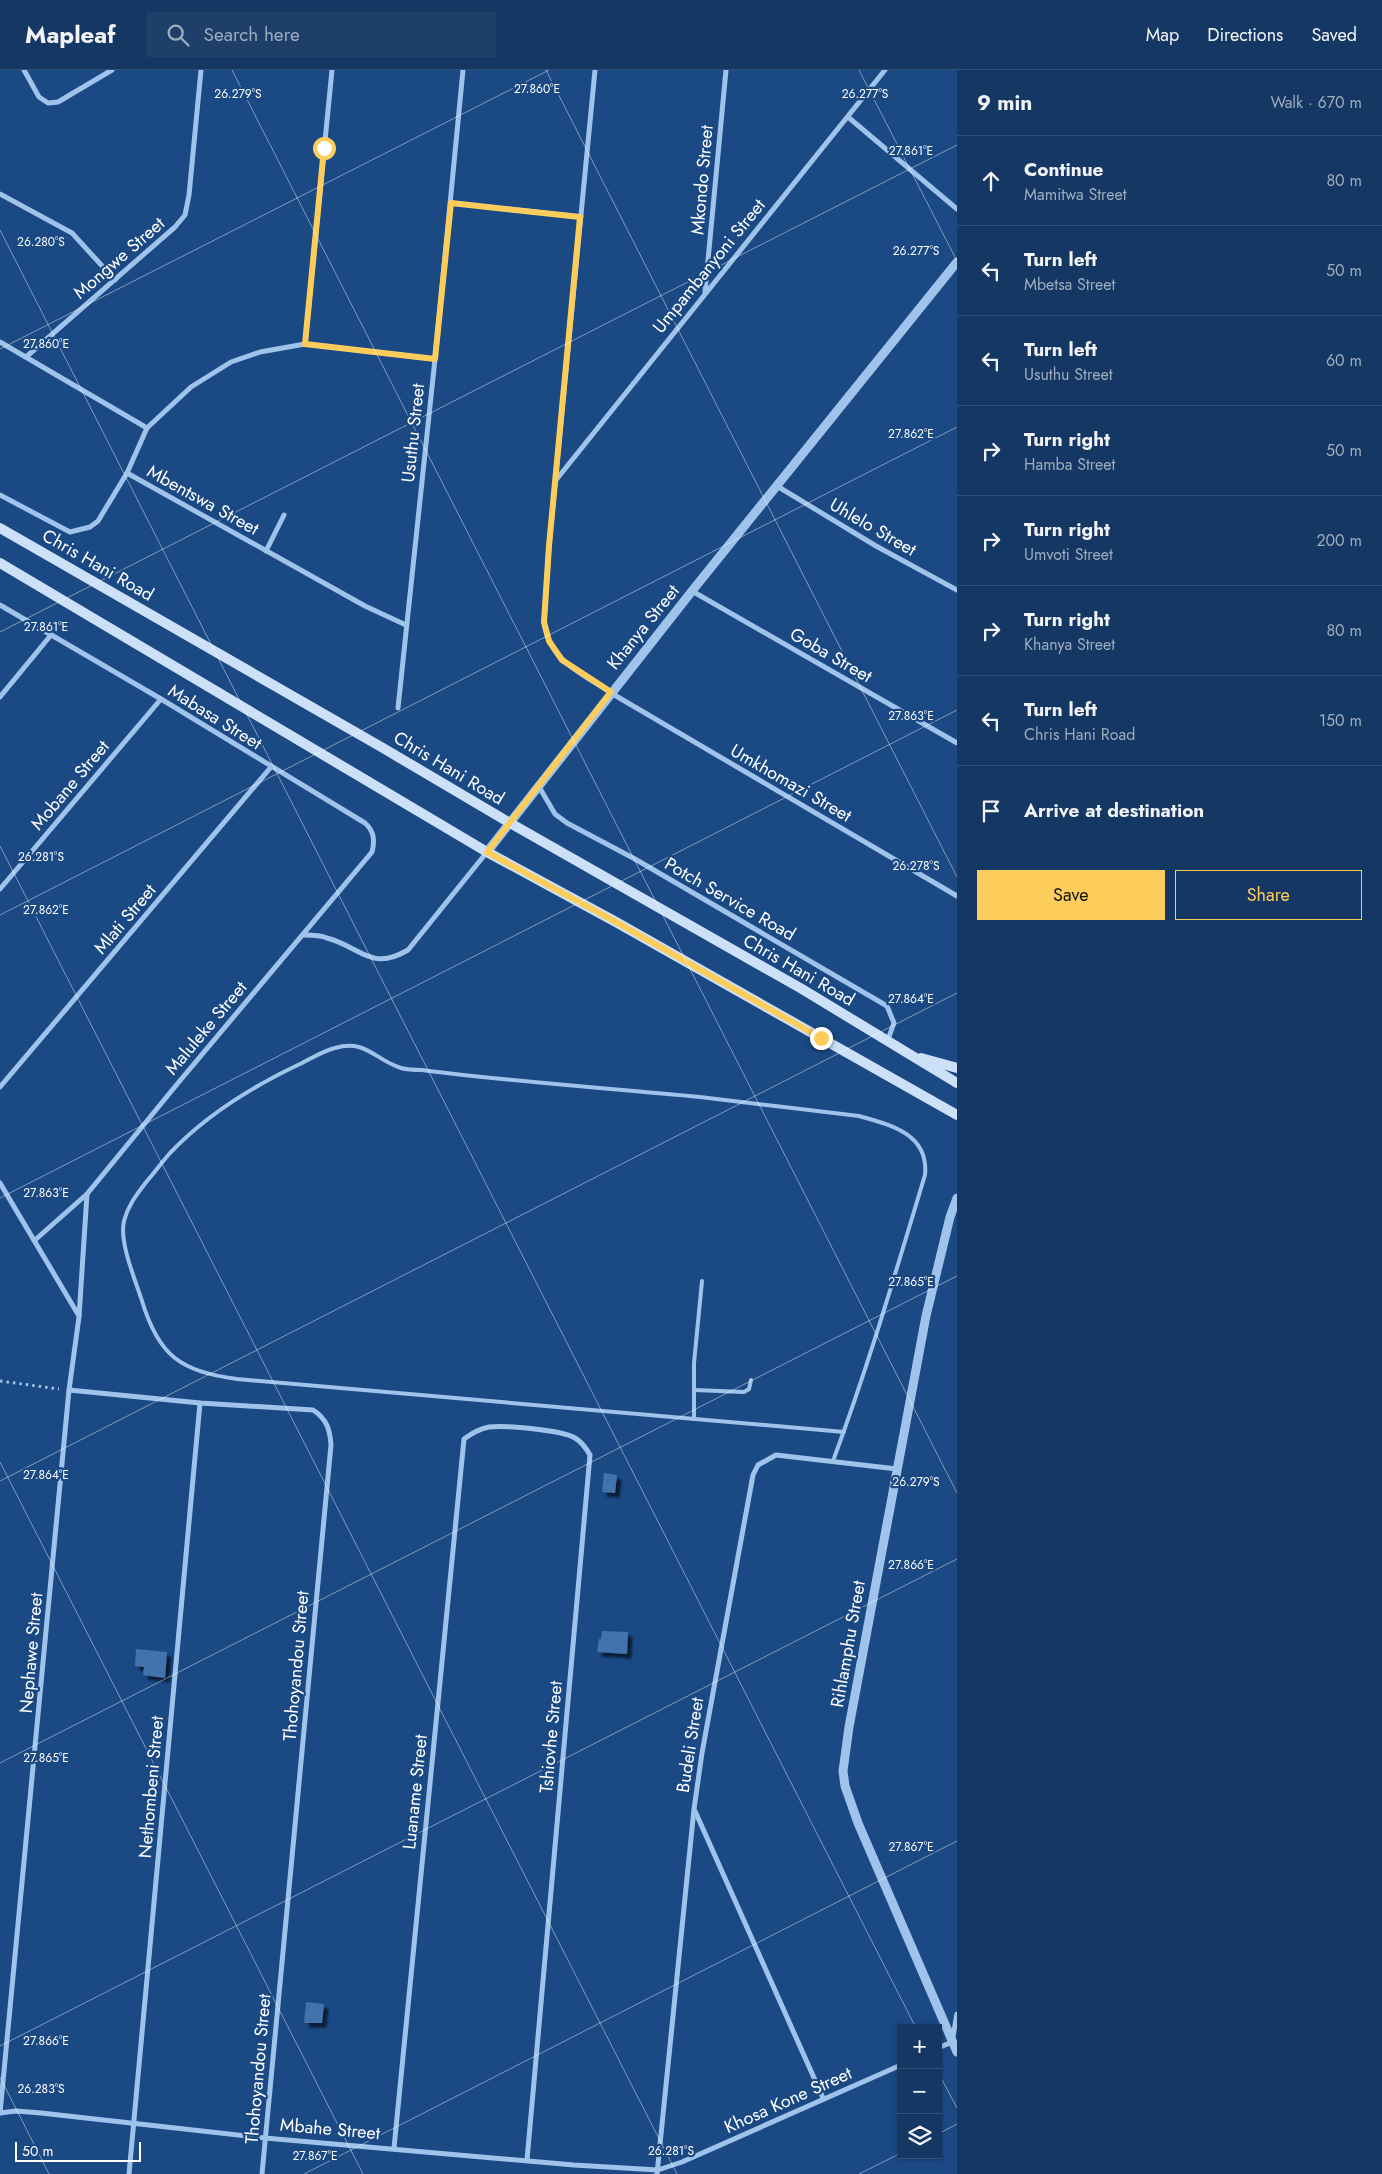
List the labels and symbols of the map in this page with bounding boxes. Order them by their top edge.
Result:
text: 27.860°E [514,80,560,98]
text: 26.279°S [214,85,262,103]
text: 26.277°S [842,85,889,103]
street label: Mkondo Street [684,123,720,236]
route start [313,137,336,160]
text: 27.861°E [889,142,933,160]
street label: Umpambanyoni Street [647,193,772,339]
street label: Mongwe Street [68,210,171,305]
text: 26.280°S [17,233,65,251]
text: 26.277°S [893,242,940,260]
text: 27.860°E [23,335,69,353]
street label: Usuthu Street [395,381,431,484]
text: 27.862°E [888,425,934,443]
street label: Mbentswa Street [142,458,264,542]
street label: Uhlelo Street [825,492,922,563]
street label: Chris Hani Road [37,522,159,608]
street label: Khanya Street [601,578,686,675]
text: 27.861°E [24,618,68,636]
street label: Goba Street [785,621,878,689]
street label: Mabasa Street [163,678,268,757]
text: 27.863°E [888,707,934,725]
street label: Chris Hani Road [389,725,509,811]
street label: Mobane Street [25,734,116,836]
street label: Umkhomazi Street [725,738,857,829]
text: 26.281°S [18,848,64,866]
street label: Potch Service Road [660,851,800,947]
text: 26.278°S [893,857,940,875]
street label: Mlati Street [88,878,163,960]
text: 27.862°E [23,901,69,919]
street label: Chris Hani Road [738,927,860,1013]
street label: Maluleke Street [159,975,254,1081]
text: 27.864°E [888,990,934,1008]
route end [810,1027,833,1050]
text: 27.863°E [23,1184,69,1202]
text: 27.865°E [888,1273,934,1291]
text: 27.864°E [23,1466,69,1484]
text: 26.279°S [892,1473,940,1491]
text: 27.866°E [888,1556,934,1574]
street label: Rihlamphu Street [824,1578,872,1710]
street label: Thohoyandou Street [276,1589,316,1742]
street label: Nephawe Street [13,1591,49,1714]
street label: Tshiovhe Street [533,1679,569,1794]
street label: Budeli Street [670,1695,710,1795]
street label: Nethombeni Street [132,1714,170,1859]
street label: Luaname Street [396,1732,434,1851]
text: 27.865°E [23,1749,69,1767]
text: 27.867°E [888,1838,934,1856]
street label: Thohoyandou Street [238,1992,278,2145]
text: 27.866°E [23,2032,69,2050]
street label: Khosa Kone Street [720,2060,857,2140]
text: 26.283°S [17,2080,65,2098]
street label: Mbahe Street [279,2112,382,2146]
scale bar [15,2139,141,2162]
text: 26.281°S [648,2142,694,2160]
text: 27.867°E [292,2147,338,2165]

